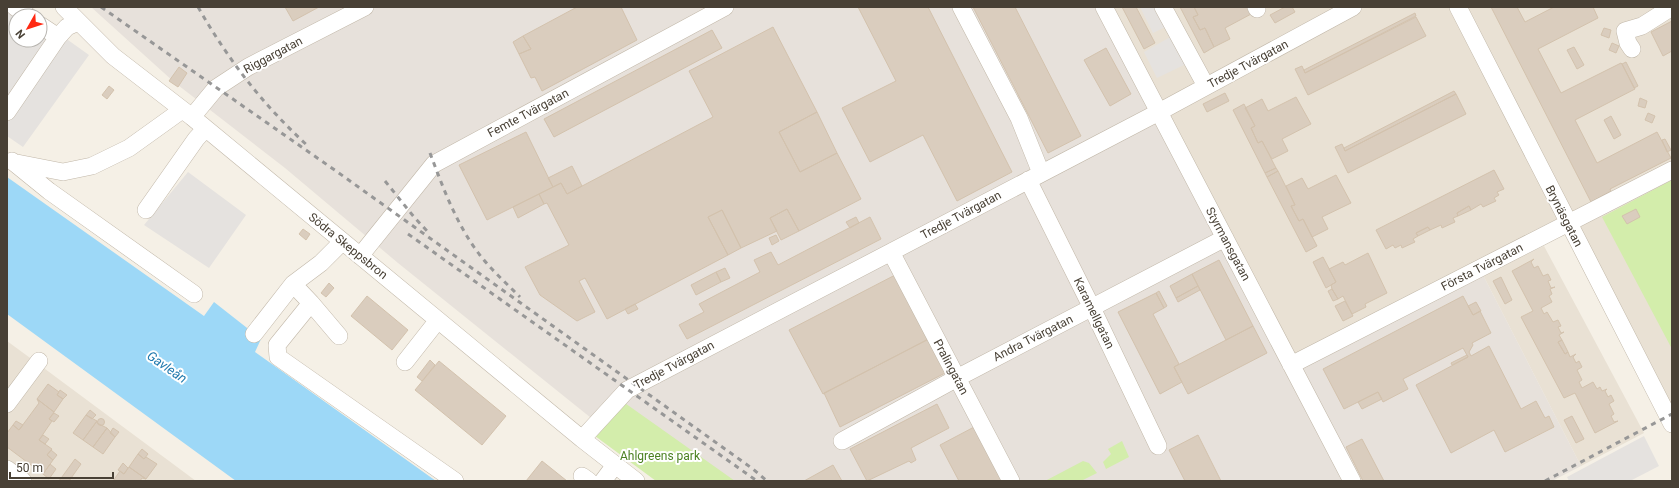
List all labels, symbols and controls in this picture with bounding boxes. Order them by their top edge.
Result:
north arrow [8,8,48,48]
text: N [13,27,28,41]
street label: Riggargatan [241,34,305,76]
street label: Tredje Tvärgatan [1205,37,1291,91]
street label: Femte Tvärgatan [485,86,571,140]
street label: Brynäsgatan [1543,183,1585,249]
street label: Tredje Tvärgatan [918,188,1004,242]
street label: Styrmansgatan [1203,205,1253,283]
street label: Södra Skeppsbron [306,210,390,282]
street label: Första Tvärgatan [1439,240,1525,294]
street label: Karamellgatan [1071,275,1117,351]
street label: Andra Tvärgatan [991,312,1075,364]
street label: Pralingatan [931,337,971,397]
street label: Tredje Tvärgatan [631,338,717,392]
water label: Gavleån [144,348,190,386]
park label: Ahlgreens park [620,449,701,463]
scale bar [10,454,113,480]
text: 50 m [16,461,43,475]

